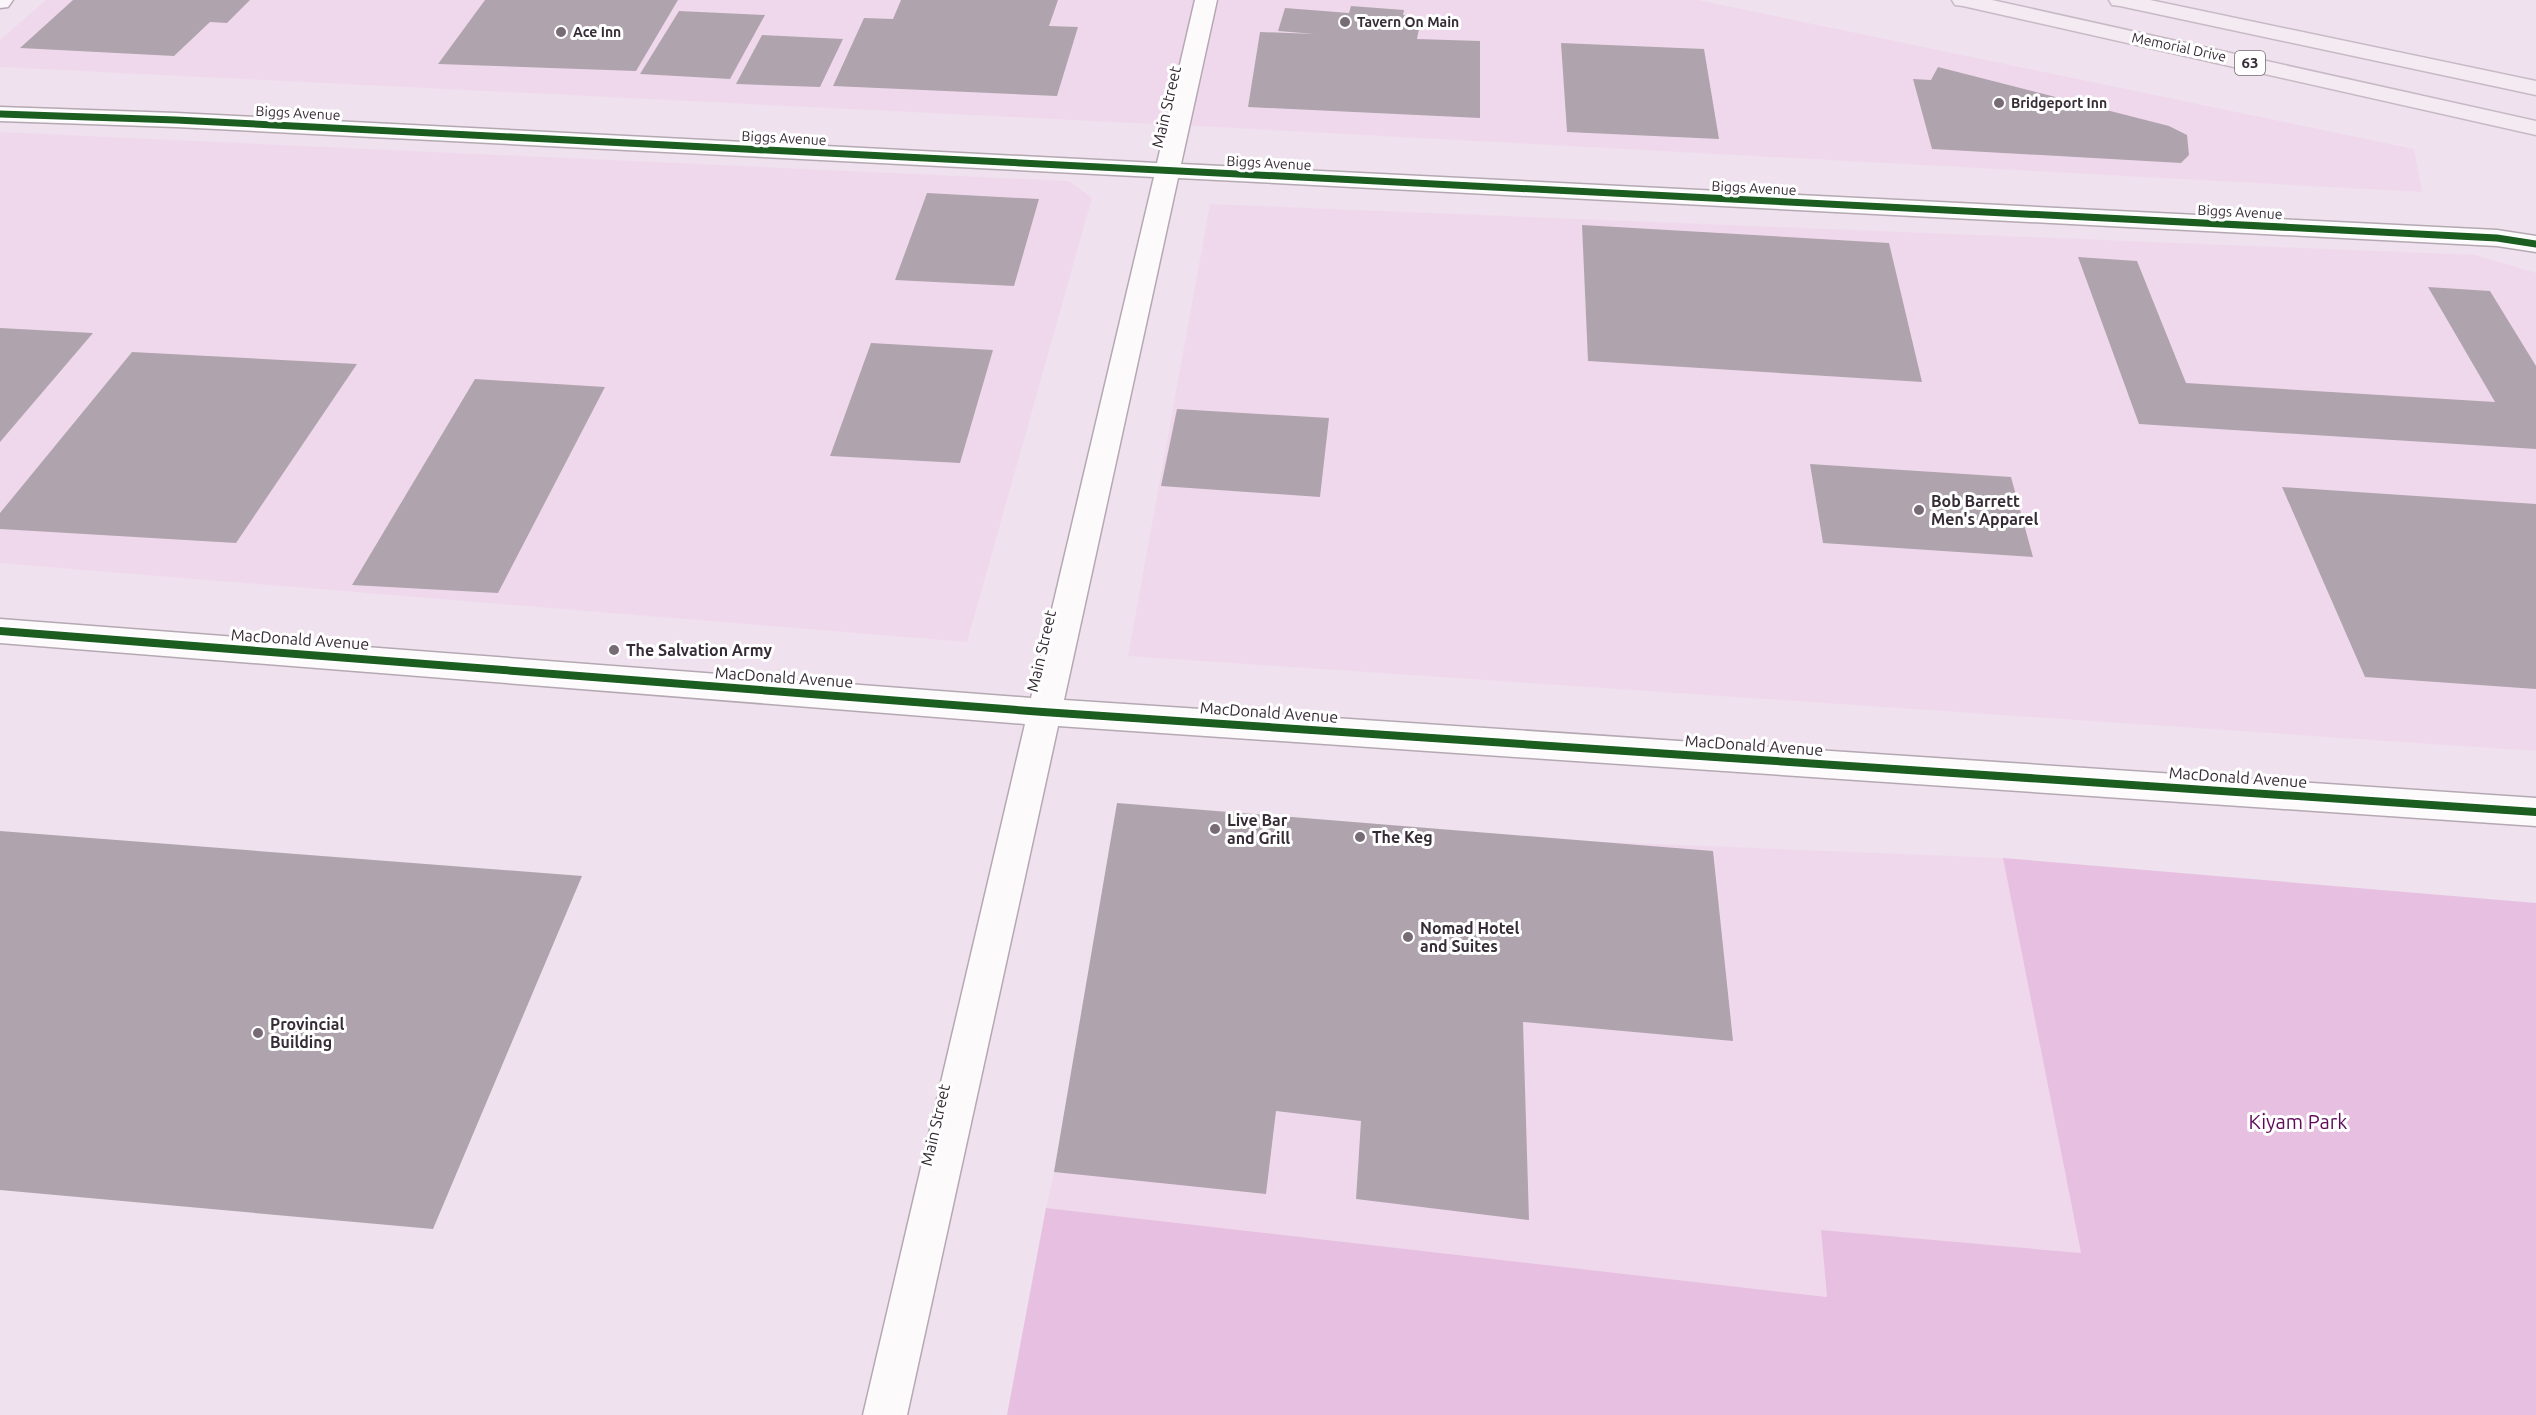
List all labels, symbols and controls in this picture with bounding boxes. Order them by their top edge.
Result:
place label: Tavern On Main [1357,14,1459,30]
marker: Tavern On Main [1338,15,1352,29]
place label: Ace Inn [573,24,621,40]
marker: Ace Inn [554,25,568,39]
street label: Memorial Drive [2130,29,2228,65]
road number: 63 [2235,51,2265,75]
street label: Main Street [1148,64,1184,150]
place label: Bridgeport Inn [2011,95,2107,111]
marker: Bridgeport Inn [1992,96,2006,110]
street label: Biggs Avenue [255,103,341,123]
street label: Biggs Avenue [741,128,827,148]
street label: Biggs Avenue [1226,153,1312,173]
street label: Biggs Avenue [1711,178,1797,198]
street label: Biggs Avenue [2197,202,2283,222]
place label: Bob Barrett Men's Apparel [1931,492,2039,528]
marker: Bob Barrett Men's Apparel [1912,503,1926,517]
street label: Main Street [1023,608,1059,694]
street label: MacDonald Avenue [230,625,370,653]
place label: The Salvation Army [626,641,772,659]
marker: The Salvation Army [607,643,621,657]
street label: MacDonald Avenue [714,663,854,691]
street label: MacDonald Avenue [1199,698,1339,726]
street label: MacDonald Avenue [1684,731,1824,759]
street label: MacDonald Avenue [2168,763,2308,791]
place label: Live Bar and Grill [1227,811,1290,847]
marker: Live Bar and Grill [1208,822,1222,836]
place label: The Keg [1372,828,1433,846]
marker: The Keg [1353,830,1367,844]
place label: Nomad Hotel and Suites [1420,919,1520,955]
marker: Nomad Hotel and Suites [1401,930,1415,944]
place label: Provincial Building [270,1015,344,1051]
marker: Provincial Building [251,1026,265,1040]
street label: Main Street [917,1082,953,1168]
park label: Kiyam Park [2249,1110,2347,1133]

